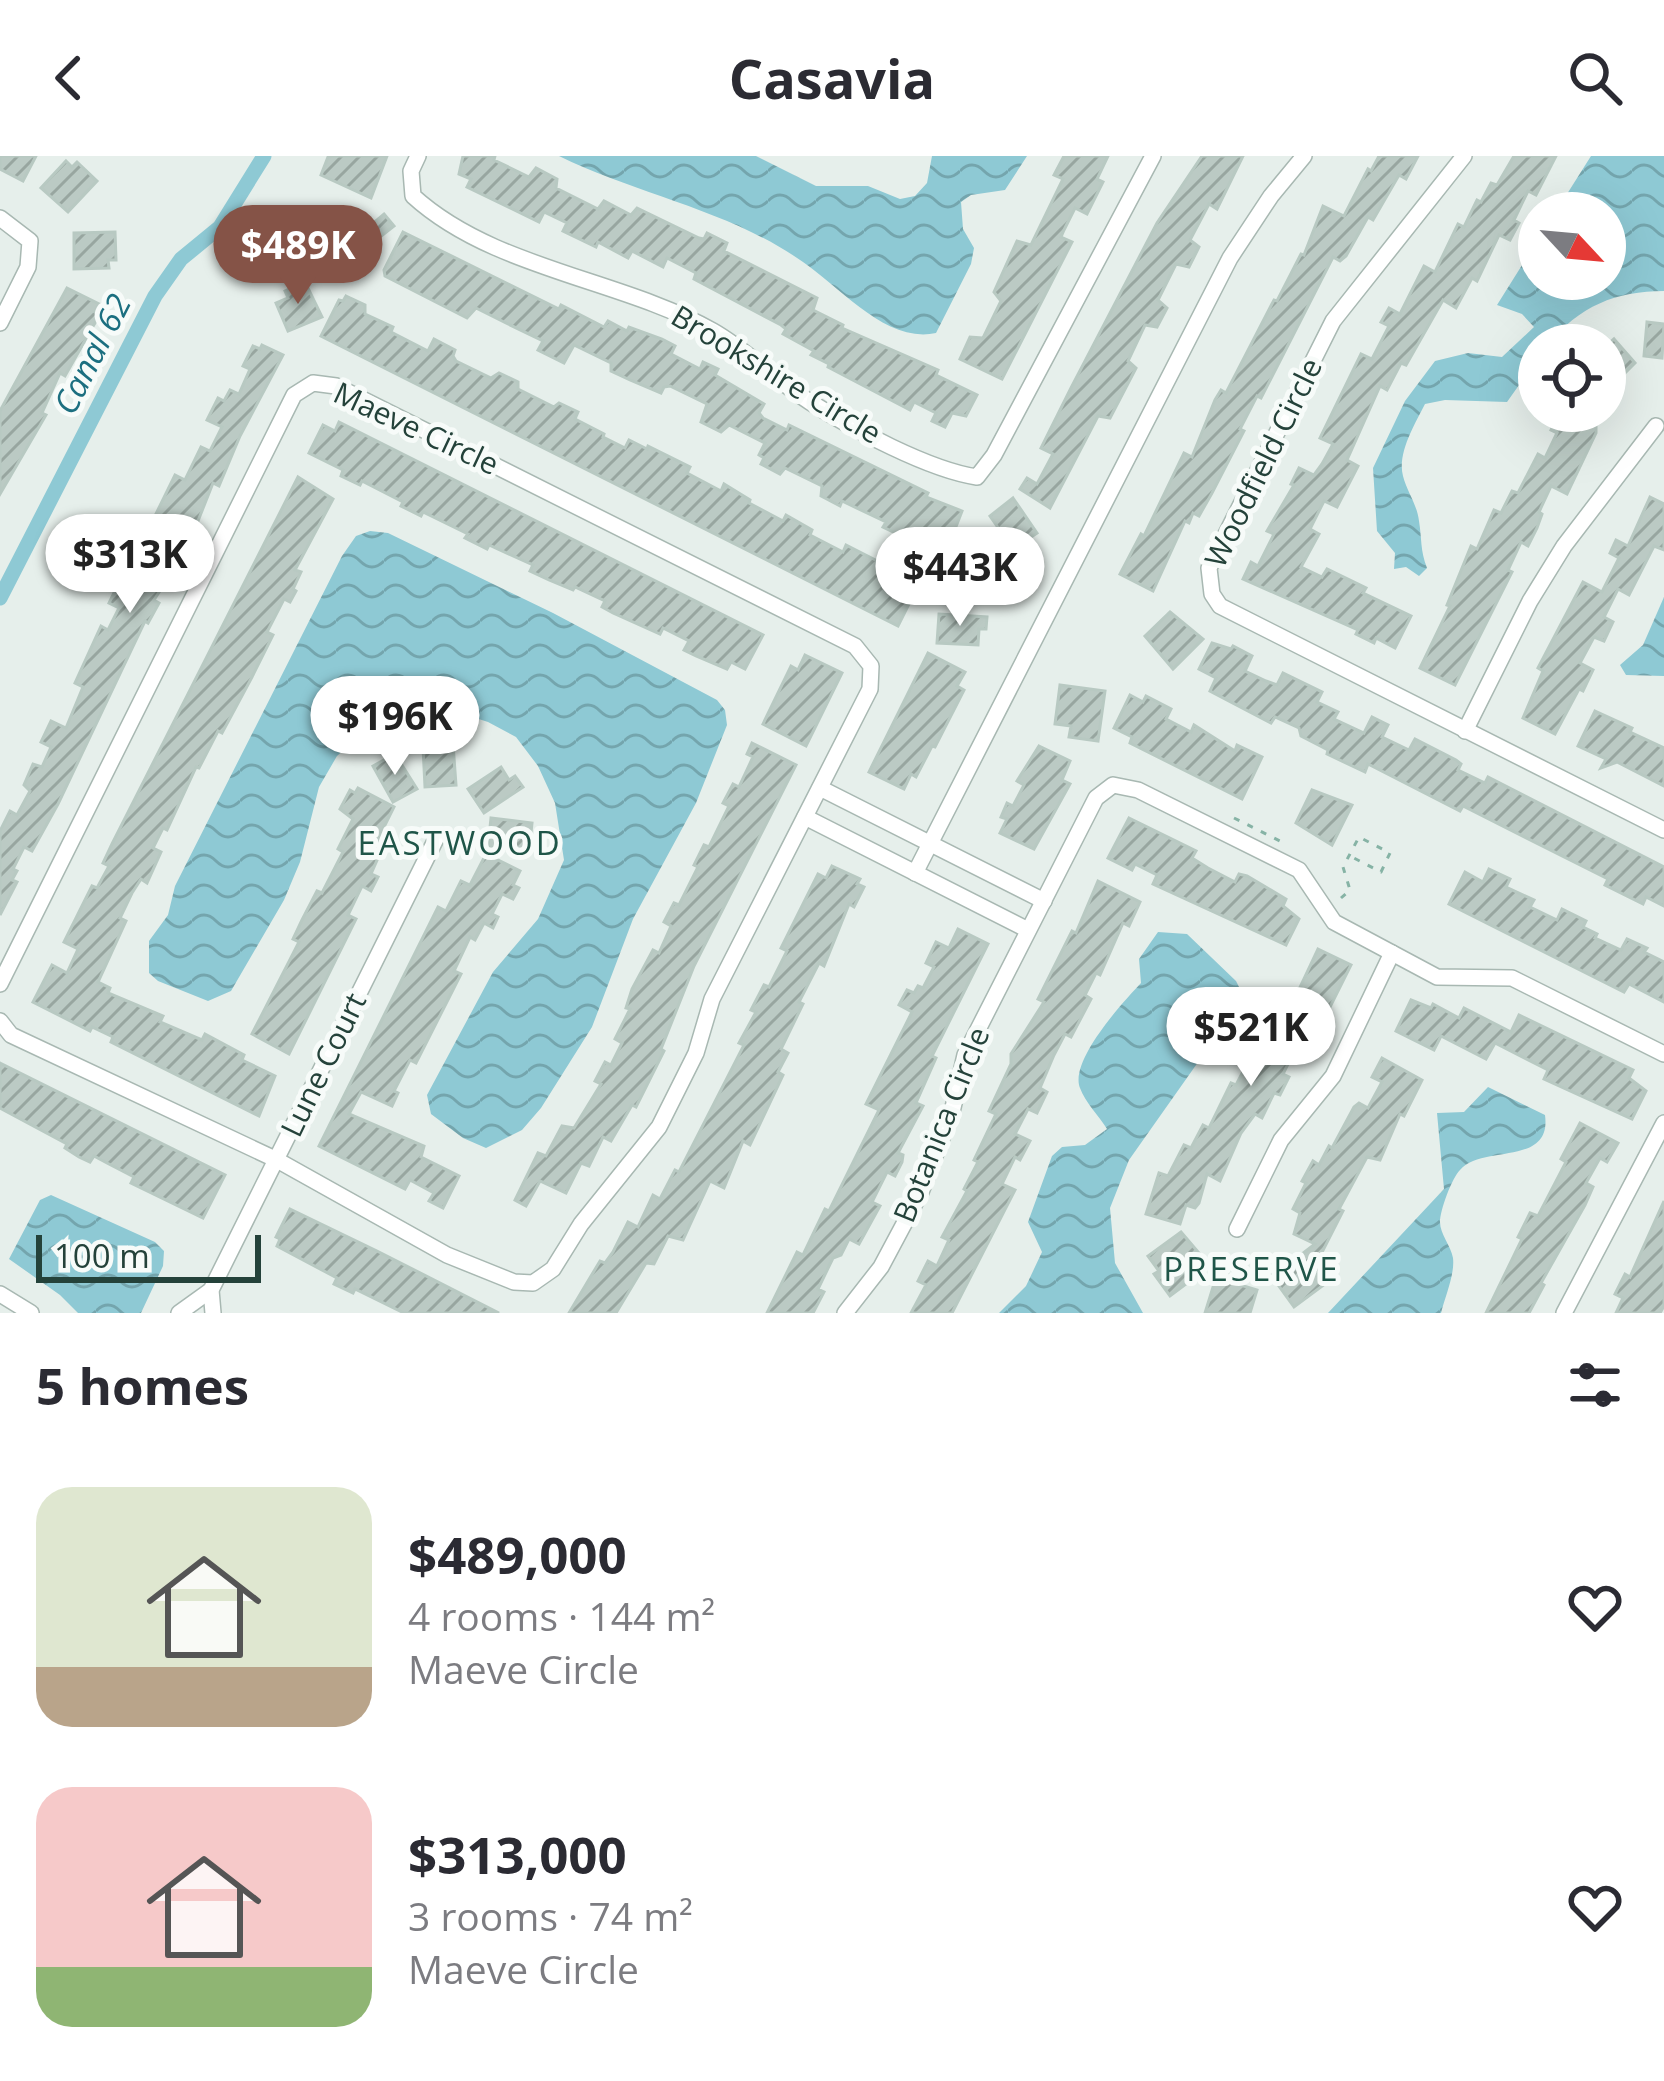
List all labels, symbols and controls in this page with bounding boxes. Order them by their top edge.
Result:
text: Casavia [729,41,935,115]
icon: back [36,45,102,111]
icon: search [1562,45,1628,111]
north arrow [1518,192,1626,300]
map controls [1518,192,1626,432]
pin: $489K [214,205,382,307]
text: $489K [240,217,356,270]
water label: Canal 62 [42,286,141,421]
street label: Brookshire Circle [664,295,889,453]
button: locate [1518,324,1626,432]
street label: Woodfield Circle [1194,351,1331,574]
street label: Maeve Circle [327,372,506,484]
pin: $313K [46,514,214,616]
text: $313K [72,526,188,579]
pin: $443K [876,527,1044,629]
text: $443K [902,539,1018,592]
pin: $196K [311,676,479,778]
text: $196K [337,688,453,741]
district label: EASTWOOD [357,820,563,865]
street label: Lune Court [270,986,375,1143]
pin: $521K [1167,987,1335,1089]
text: $521K [1193,999,1309,1052]
street label: Botanica Circle [883,1021,998,1228]
scale bar [36,1229,261,1282]
text: 100 m [54,1233,150,1278]
district label: PRESERVE [1163,1246,1341,1291]
text: 5 homes [36,1350,249,1420]
icon: filters [1562,1352,1628,1418]
text: $489,000 [408,1519,627,1589]
icon: home [132,1535,276,1679]
icon: heart [1562,1574,1628,1640]
text: 4 rooms · 144 m² [408,1589,715,1642]
text: Maeve Circle [408,1642,639,1695]
text: $313,000 [408,1819,627,1889]
icon: home [132,1835,276,1979]
icon: heart [1562,1874,1628,1940]
text: 3 rooms · 74 m² [408,1889,693,1942]
text: Maeve Circle [408,1942,639,1995]

